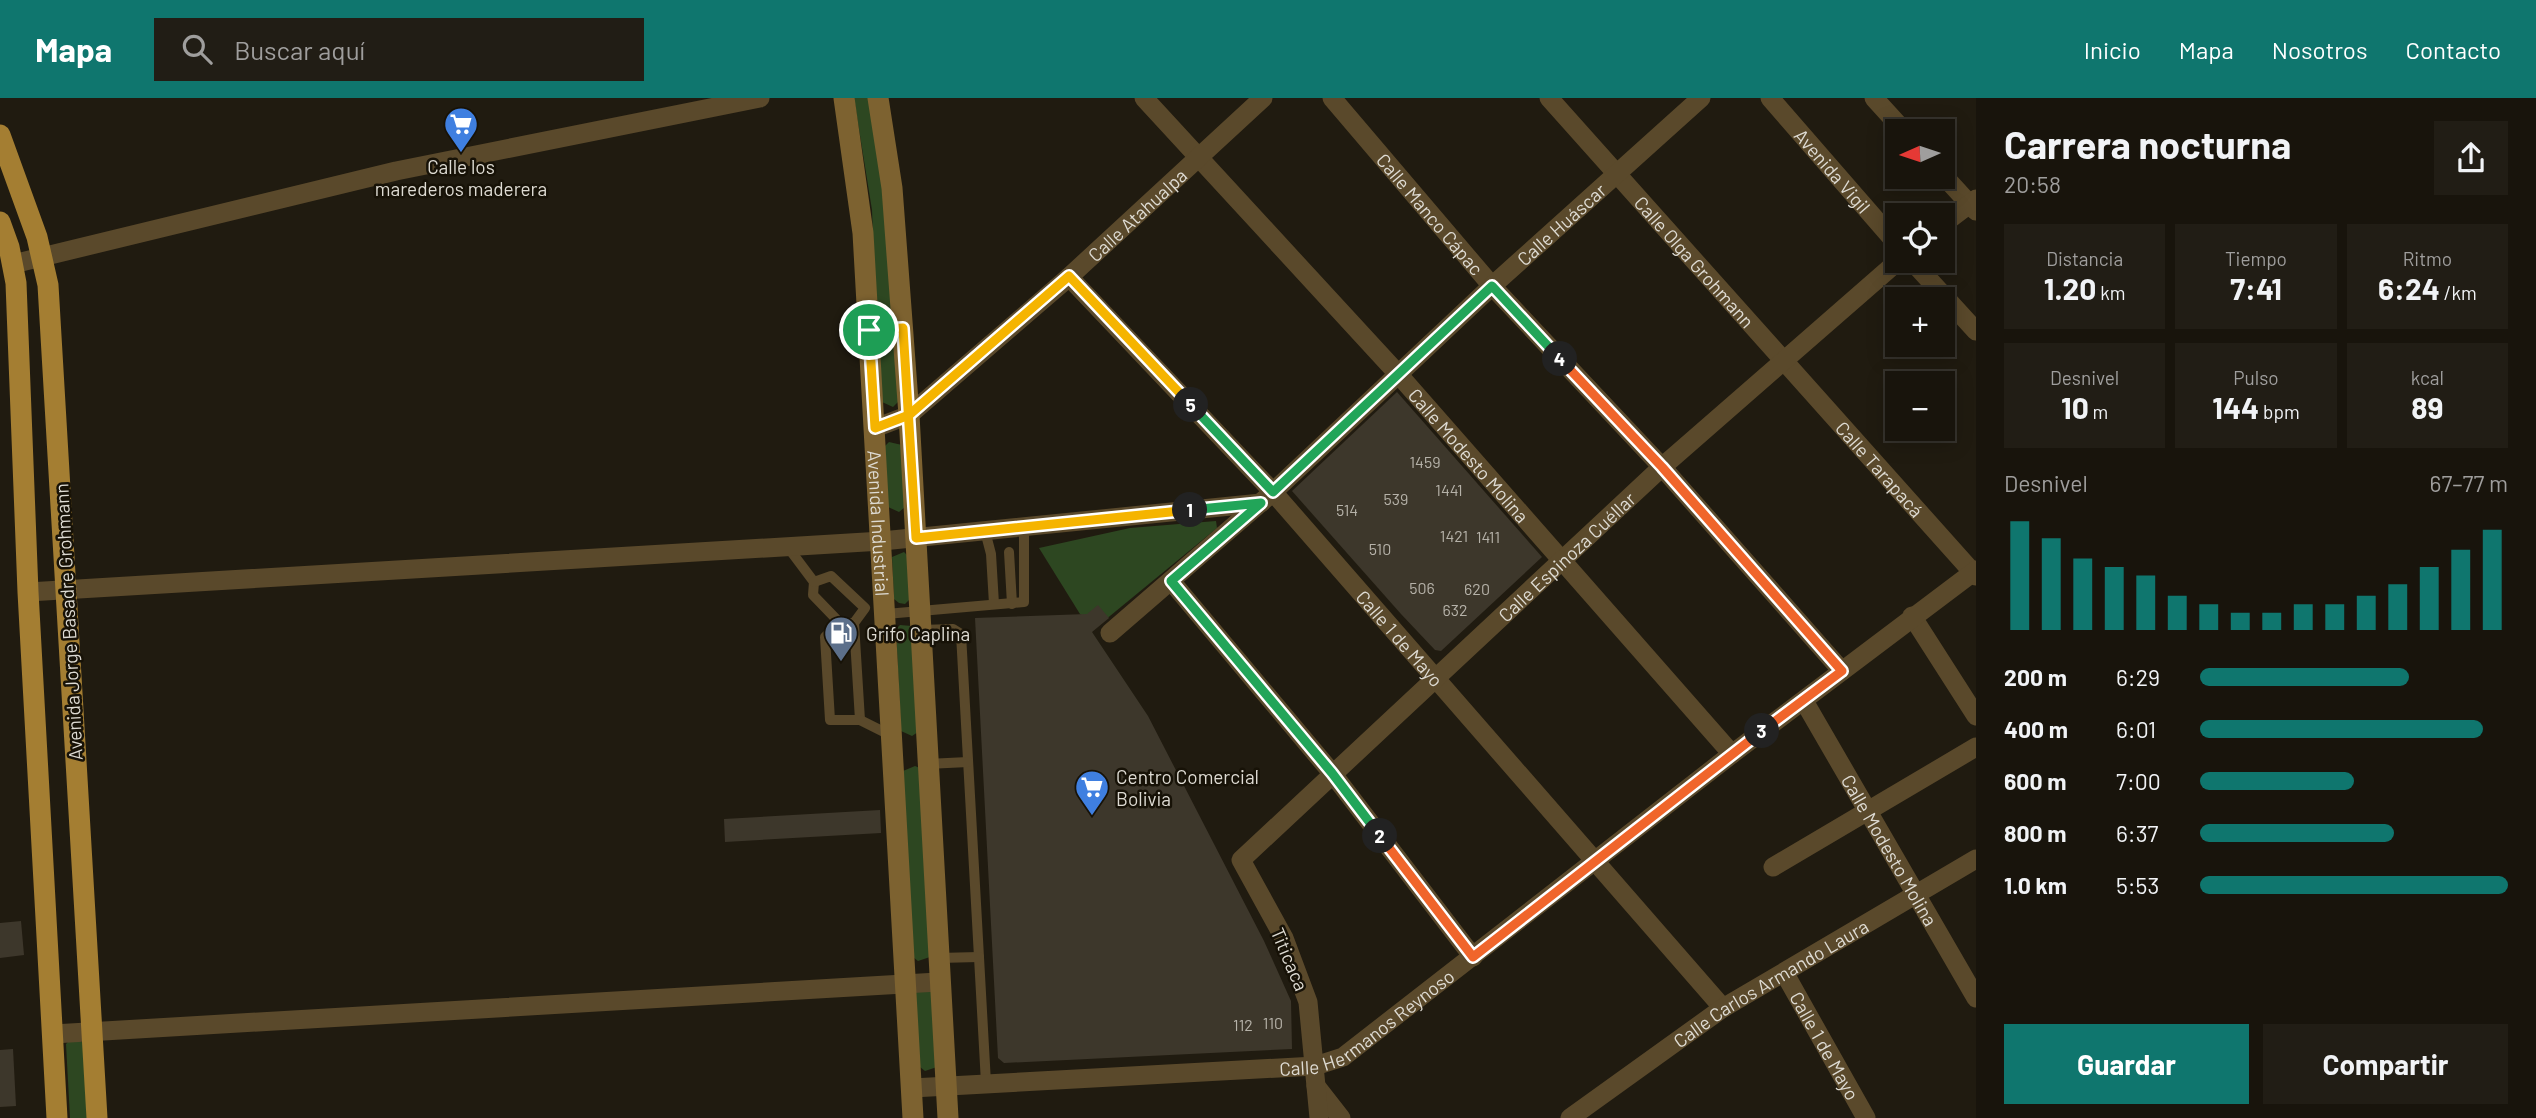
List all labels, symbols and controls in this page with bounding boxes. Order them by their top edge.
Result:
search box [154,18,644,81]
text: Mapa [35,29,112,69]
icon: search [178,30,216,68]
text: Buscar aquí [234,34,365,65]
text: Inicio [2084,35,2141,64]
text: Mapa [2179,35,2234,64]
text: Nosotros [2272,35,2368,64]
text: Contacto [2406,35,2501,64]
supermarket icon: Calle los marederos maderera [442,105,480,154]
north arrow [1885,119,1955,189]
map controls [1885,119,1955,441]
text: Carrera nocturna [2004,121,2291,167]
button: share [2434,121,2508,195]
street label: Avenida Vigil [1790,124,1876,217]
street label: Calle Manco Cápac [1372,148,1489,279]
place label: Calle los marederos maderera [375,155,547,200]
street label: Calle Atahualpa [1083,163,1191,266]
text: 20:58 [2004,170,2061,198]
street label: Calle Huáscar [1512,178,1610,270]
street label: Calle Olga Grohmann [1630,191,1760,332]
button: locate [1885,203,1955,273]
text: Distancia [2046,247,2123,270]
text: Tiempo [2225,247,2287,270]
text: Ritmo [2403,247,2452,270]
text: 1.20 [2044,270,2096,306]
text: 7:41 [2230,270,2282,306]
text: 6:24 [2378,270,2440,306]
text: km [2096,281,2126,304]
text: /km [2440,281,2477,304]
button: + [1885,287,1955,357]
pin [839,300,899,360]
icon: arrive [850,311,888,349]
pin: 4 [1542,342,1578,376]
text: 4 [1554,347,1565,370]
text: Desnivel [2050,366,2119,389]
text: Pulso [2233,366,2279,389]
text: kcal [2411,366,2444,389]
button: − [1885,371,1955,441]
street label: Calle Modesto Molina [1404,383,1534,527]
pin: 5 [1174,388,1208,422]
text: 10 [2061,389,2089,425]
text: 144 [2212,389,2259,425]
text: 89 [2411,389,2443,425]
text: 5 [1185,393,1196,416]
text: m [2089,400,2108,423]
text: bpm [2259,400,2300,423]
street label: Calle Tarapacá [1831,416,1929,521]
street label: Avenida Industrial [864,449,895,597]
house number: 1459 [1410,452,1440,471]
text: Desnivel [2004,469,2088,497]
text: 67–77 m [2430,469,2508,497]
house number: 1441 [1435,480,1463,499]
street label: Avenida Jorge Basadre Grohmann [49,483,87,761]
street label: Calle Espinoza Cuéllar [1493,487,1640,626]
house number: 539 [1384,489,1408,508]
pin: 1 [1172,492,1208,528]
text: 1 [1186,498,1193,521]
house number: 514 [1336,500,1358,519]
house number: 1421 [1440,526,1468,545]
house number: 1411 [1476,527,1500,546]
house number: 510 [1369,539,1391,558]
house number: 506 [1409,578,1435,597]
house number: 620 [1464,579,1490,598]
street label: Calle 1 de Mayo [1352,585,1449,691]
house number: 632 [1442,600,1468,619]
fuel station icon: Grifo Caplina [822,614,860,663]
place label: Grifo Caplina [866,622,970,645]
text: 200 m [2004,663,2067,691]
text: 6:29 [2116,663,2160,691]
pin: 3 [1744,714,1780,748]
text: 400 m [2004,715,2068,743]
text: 6:01 [2116,715,2156,743]
text: 3 [1756,719,1767,742]
place label: Centro Comercial Bolivia [1116,765,1259,810]
text: 600 m [2004,767,2066,795]
text: 7:00 [2116,767,2161,795]
supermarket icon: Centro Comercial Bolivia [1073,768,1111,817]
street label: Calle Modesto Molina [1837,770,1943,930]
pin: 2 [1362,818,1398,854]
text: 800 m [2004,819,2066,847]
text: 6:37 [2116,819,2158,847]
text: 2 [1374,824,1385,847]
text: 1.0 km [2004,871,2067,899]
text: 5:53 [2116,871,2159,899]
street label: Calle Carlos Armando Laura [1668,914,1872,1052]
street label: Titicaca [1266,924,1314,994]
street label: Calle Hermanos Reynoso [1279,964,1458,1079]
street label: Calle 1 de Mayo [1786,987,1865,1104]
house number: 110 [1263,1013,1283,1032]
house number: 112 [1233,1015,1253,1034]
button: Guardar [2004,1024,2249,1104]
button: Compartir [2263,1024,2508,1104]

